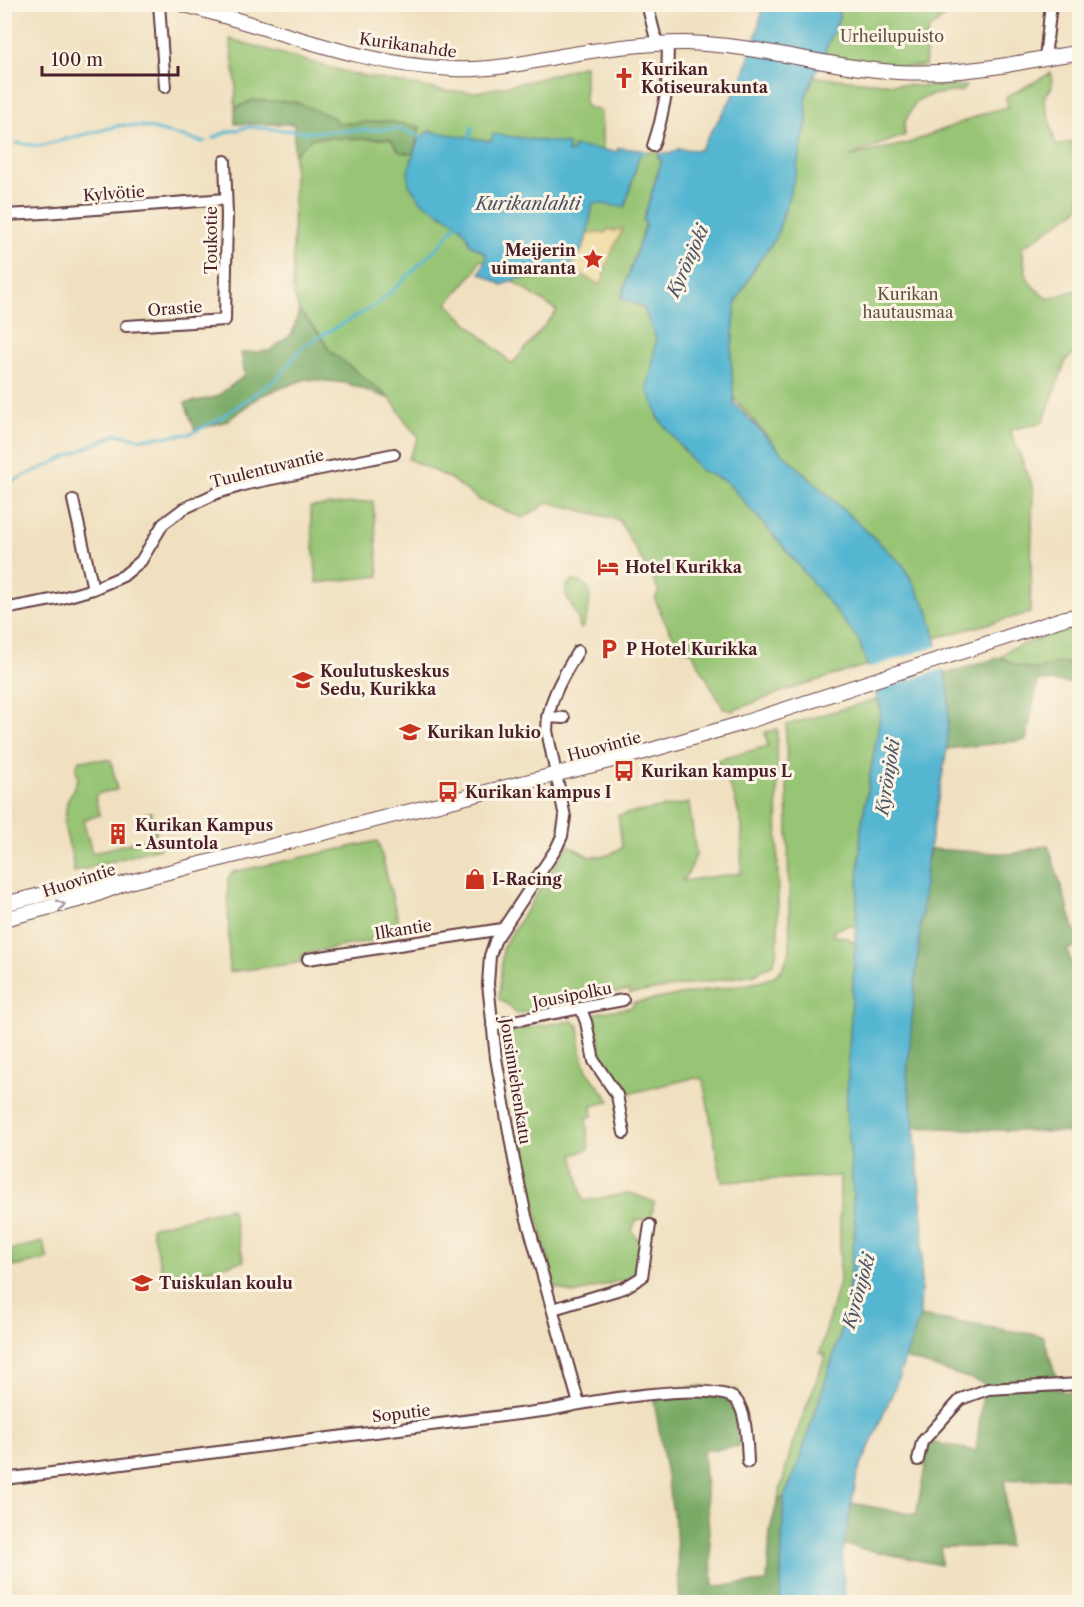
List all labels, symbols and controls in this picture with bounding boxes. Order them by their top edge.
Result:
park label: Urheilupuisto [840,26,944,46]
street label: Kurikanahde [358,28,458,62]
scale bar [42,39,178,77]
text: 100 m [51,49,103,71]
place label: Kurikan Kotiseurakunta [641,59,769,97]
church icon: Kurikan Kotiseurakunta [612,66,636,90]
street label: Kylvötie [82,181,146,205]
water label: Kurikanlahti [473,193,582,215]
street label: Toukotie [201,206,221,274]
water label: Kyrönjoki [661,220,714,302]
place label: Meijerin uimaranta [491,240,577,278]
place icon: Meijerin uimaranta [581,247,605,271]
park label: Kurikan hautausmaa [862,284,954,322]
street label: Orastie [147,296,203,320]
street label: Tuulentuvantie [208,444,326,492]
hotel icon: Hotel Kurikka [596,555,620,579]
place label: Hotel Kurikka [625,557,743,577]
parking icon: P Hotel Kurikka [597,637,621,661]
place label: P Hotel Kurikka [626,639,758,659]
place label: Koulutuskeskus Sedu, Kurikka [320,661,450,699]
school or university icon: Koulutuskeskus Sedu, Kurikka [291,668,315,692]
school or university icon: Kurikan lukio [398,720,422,744]
place label: Kurikan lukio [427,722,541,742]
street label: Huovintie [565,727,643,765]
water label: Kyrönjoki [871,736,905,819]
bus stop icon: Kurikan kampus L [612,759,636,783]
place label: Kurikan kampus L [641,761,792,781]
bus stop icon: Kurikan kampus I [436,780,460,804]
place label: Kurikan kampus I [465,782,612,802]
place label: Kurikan Kampus - Asuntola [135,815,273,853]
building icon: Kurikan Kampus - Asuntola [106,822,130,846]
street label: Huovintie [40,859,118,901]
shop icon: I-Racing [463,867,487,891]
place label: I-Racing [492,869,563,889]
one-way arrow [56,899,66,912]
street label: Ilkantie [373,915,433,943]
street label: Jousipolku [528,977,614,1013]
street label: Jousimiehenkatu [496,1013,536,1146]
water label: Kyrönjoki [837,1250,881,1333]
school or university icon: Tuiskulan koulu [130,1271,154,1295]
place label: Tuiskulan koulu [159,1273,293,1293]
street label: Soputie [371,1399,431,1426]

